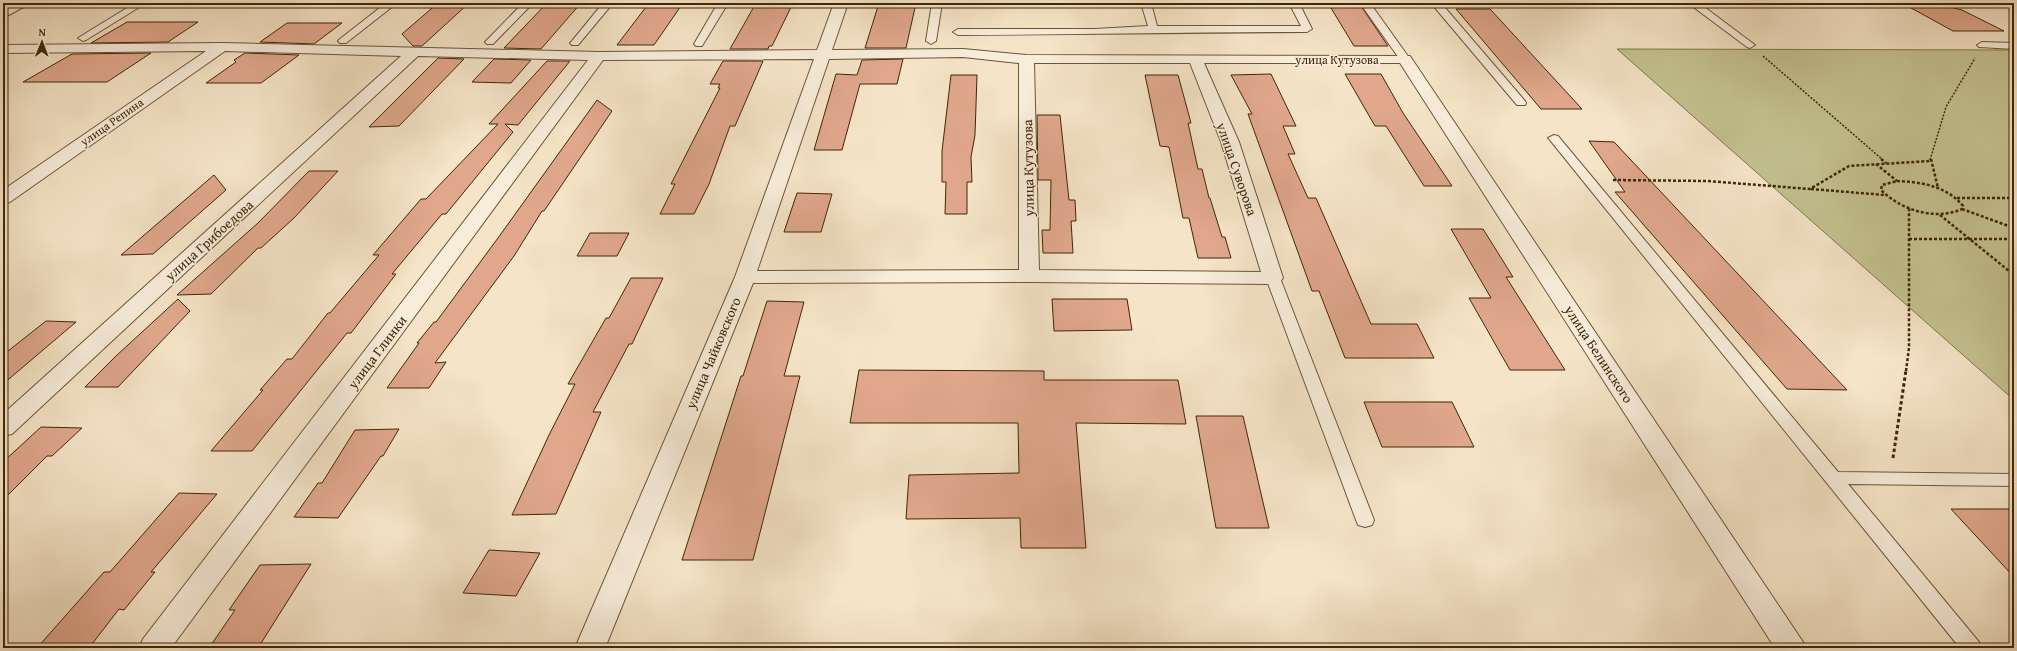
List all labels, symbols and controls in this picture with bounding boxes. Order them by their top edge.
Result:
north arrow [22,22,62,62]
text: N [38,24,47,40]
street label: улица Кутузова [1294,51,1379,68]
street label: улица Репина [76,93,147,150]
street label: улица Кутузова [1017,119,1039,218]
street label: улица Суворова [1211,119,1262,219]
street label: улица Грибоедова [160,195,258,286]
street label: улица Чайковского [680,294,746,413]
street label: улица Белинского [1559,300,1638,407]
street label: улица Глинки [342,311,411,394]

